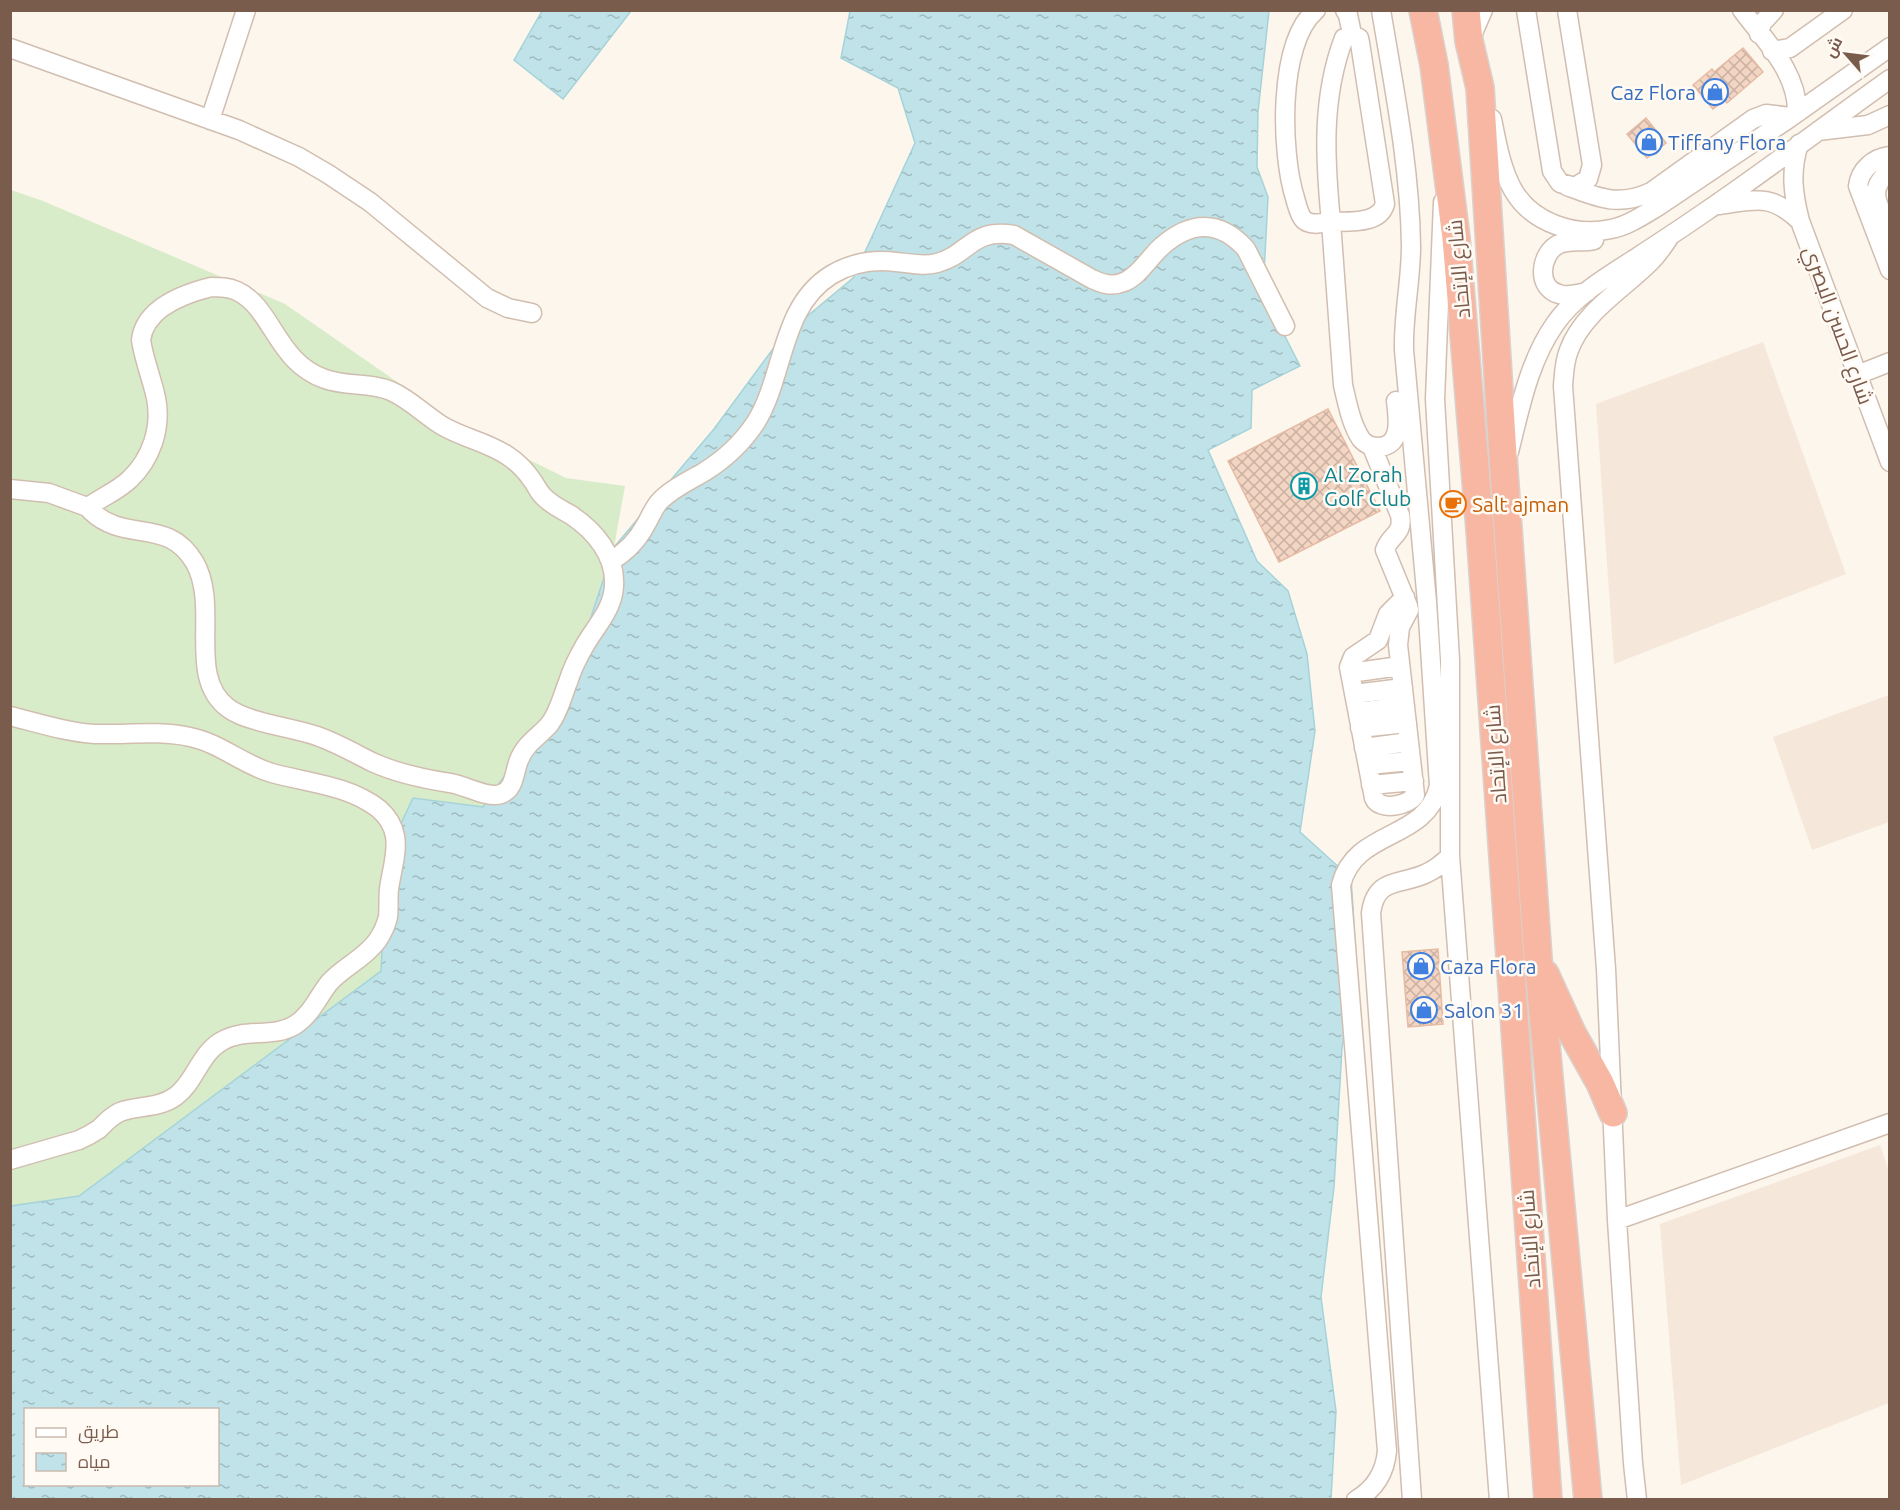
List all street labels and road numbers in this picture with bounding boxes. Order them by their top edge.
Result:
street label: شارع الإتحاد [1442,218,1477,319]
street label: شارع الحسن البصري [1795,243,1879,409]
street label: شارع الإتحاد [1480,703,1513,804]
street label: شارع الإتحاد [1514,1188,1547,1289]

